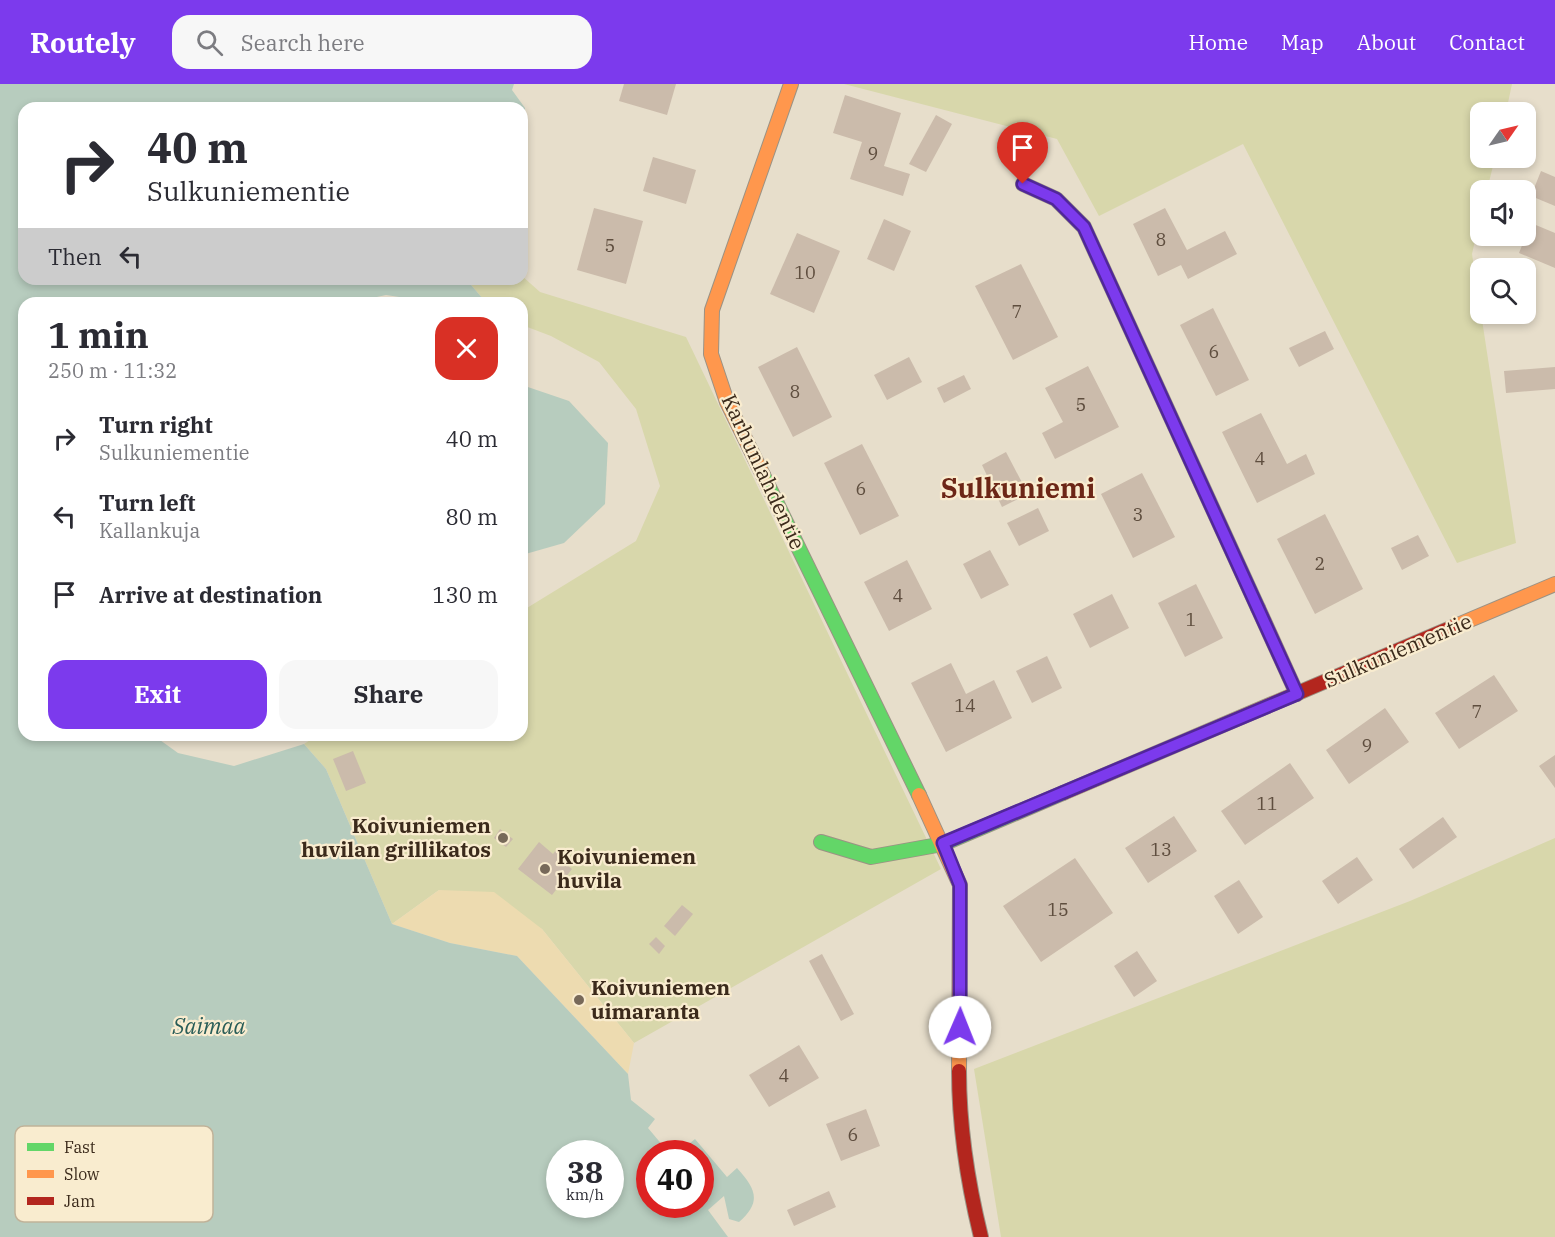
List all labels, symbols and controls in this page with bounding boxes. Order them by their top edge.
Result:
search box [172,15,592,69]
text: Routely [30,24,136,61]
icon: search [193,26,226,59]
text: Search here [241,28,365,57]
text: Home [1188,28,1248,56]
text: Map [1281,28,1324,56]
text: About [1357,28,1416,56]
text: Contact [1449,28,1525,56]
north arrow [1470,102,1536,168]
map controls [1470,102,1536,324]
text: 40 m [147,120,248,175]
pin [997,122,1048,184]
icon: right [48,126,126,204]
icon: arrive [1006,131,1039,164]
house number: 9 [868,142,878,165]
text: Sulkuniementie [147,173,350,208]
button: sound [1470,180,1536,246]
house number: 8 [1156,228,1166,251]
house number: 5 [605,234,615,257]
icon: left [114,240,147,273]
text: Then [48,242,102,271]
button: search [1470,258,1536,324]
house number: 10 [794,261,816,284]
house number: 7 [1012,300,1022,323]
text: 1 min [48,311,149,358]
button: close [435,317,498,380]
house number: 6 [1209,340,1219,363]
text: 250 m · 11:32 [48,357,177,384]
house number: 8 [790,380,800,403]
street label: Karhunlahdentie [716,389,812,554]
house number: 5 [1076,393,1086,416]
text: Turn right [99,410,213,439]
icon: right [48,422,81,455]
text: 40 m [446,424,498,453]
text: Sulkuniementie [99,439,249,466]
house number: 4 [1255,447,1265,470]
district label: Sulkuniemi [941,470,1095,505]
house number: 6 [856,477,866,500]
text: Turn left [99,488,195,517]
icon: left [48,500,81,533]
text: 80 m [446,502,498,531]
house number: 3 [1133,503,1143,526]
text: Kallankuja [99,517,200,544]
house number: 2 [1315,552,1325,575]
icon: arrive [48,578,81,611]
text: Arrive at destination [99,580,322,609]
text: 130 m [432,580,498,609]
house number: 4 [893,584,903,607]
street label: Sulkuniementie [1319,606,1476,694]
house number: 1 [1186,608,1196,631]
button: Exit [48,660,267,729]
button: Share [279,660,498,729]
house number: 14 [954,694,976,717]
house number: 7 [1472,700,1482,723]
house number: 9 [1362,734,1372,757]
house number: 11 [1256,792,1278,815]
place label: Koivuniemen huvilan grillikatos [301,811,491,863]
marker: Koivuniemen huvilan grillikatos [496,831,510,845]
house number: 13 [1150,838,1172,861]
place label: Koivuniemen huvila [557,842,696,894]
marker: Koivuniemen huvila [538,862,552,876]
house number: 15 [1047,898,1069,921]
place label: Koivuniemen uimaranta [591,973,730,1025]
marker: Koivuniemen uimaranta [572,993,586,1007]
position arrow [928,995,992,1059]
water label: Saimaa [171,1011,246,1040]
house number: 4 [779,1064,789,1087]
house number: 6 [848,1123,858,1146]
legend [15,1126,213,1222]
text: Fast [64,1137,96,1157]
speed limit sign: 40 [636,1140,714,1218]
text: 38 [567,1152,603,1191]
text: Slow [64,1164,100,1184]
text: km/h [566,1185,604,1204]
text: Jam [64,1191,95,1211]

